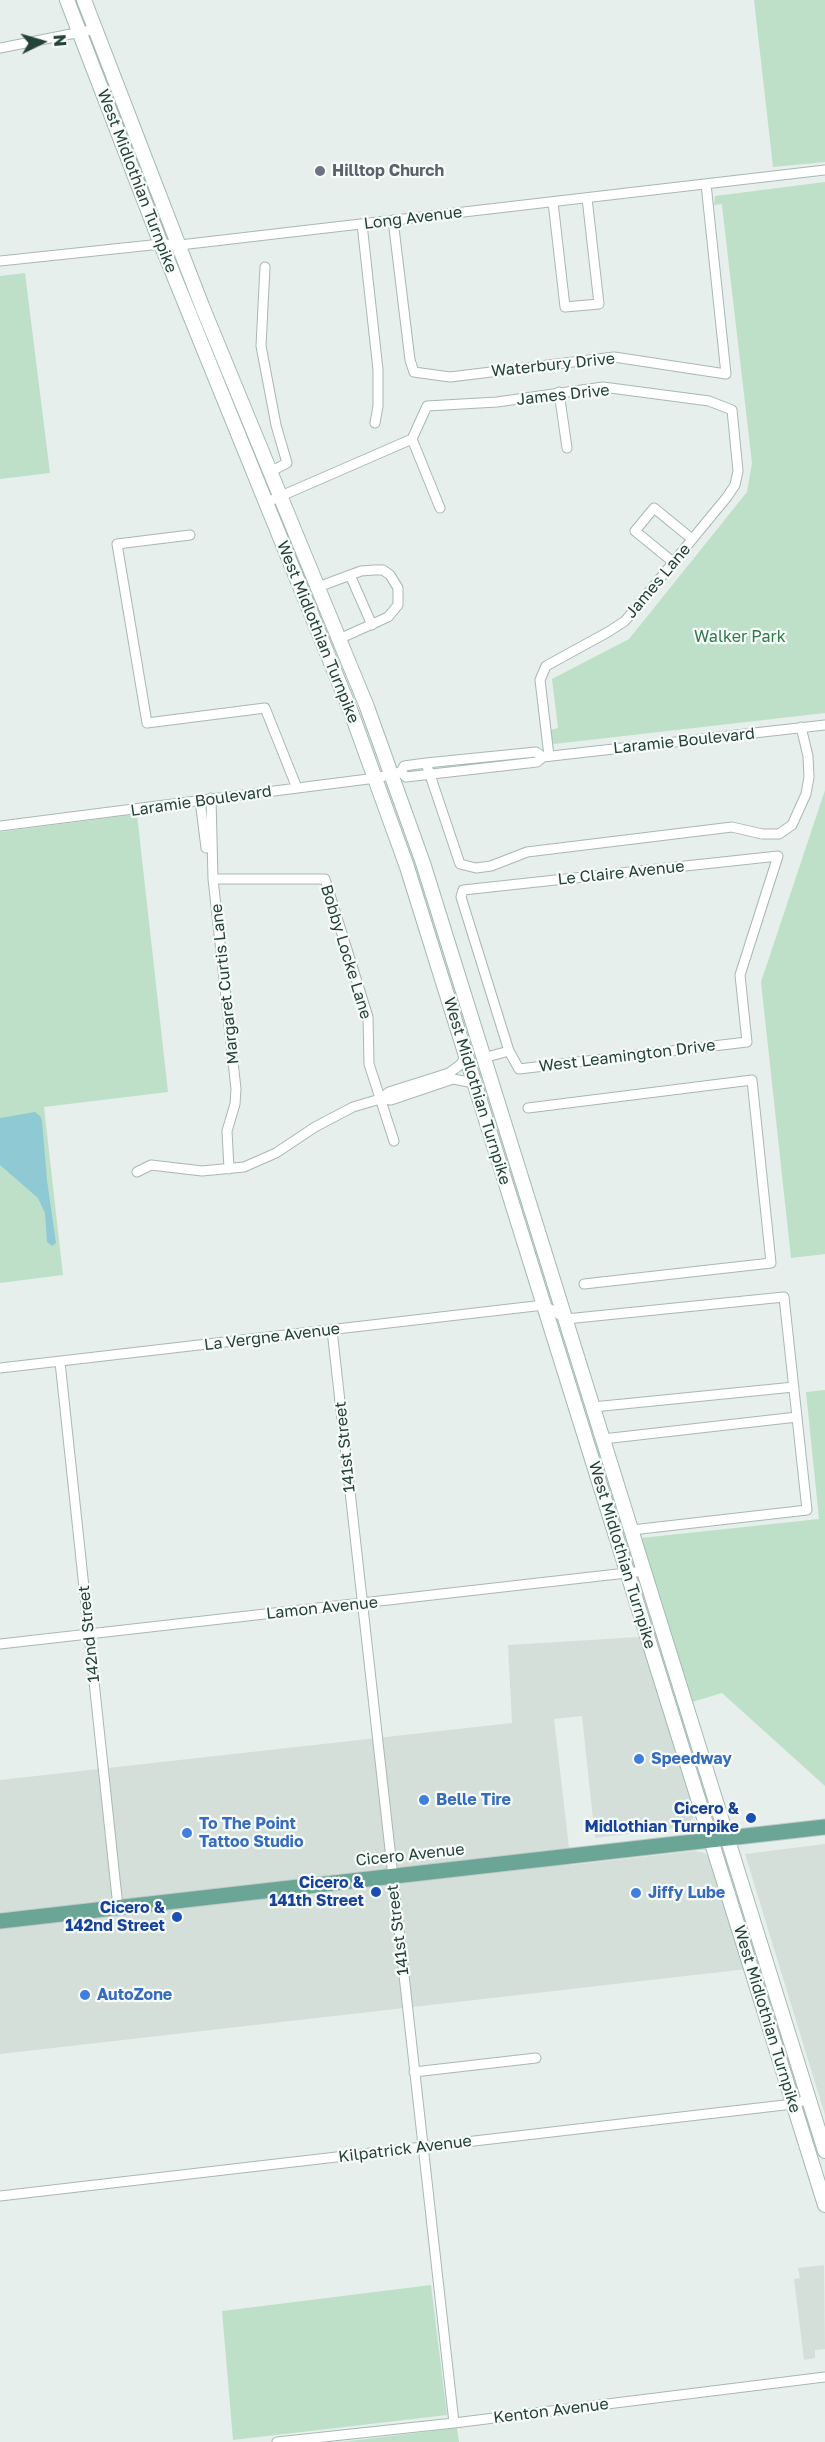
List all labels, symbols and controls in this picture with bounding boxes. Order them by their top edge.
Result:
north arrow [12,12,72,72]
text: N [49,33,70,47]
street label: West Midlothian Turnpike [93,86,181,276]
place label: Hilltop Church [332,161,444,181]
marker: Hilltop Church [313,164,327,178]
street label: Long Avenue [363,202,463,234]
street label: Waterbury Drive [490,349,616,381]
street label: James Drive [516,381,610,409]
street label: West Midlothian Turnpike [273,538,363,726]
street label: James Lane [621,540,695,622]
park label: Walker Park [694,627,786,647]
street label: Laramie Boulevard [612,724,756,758]
street label: Laramie Boulevard [129,782,273,820]
street label: Le Claire Avenue [557,857,685,889]
street label: Bobby Locke Lane [316,883,376,1021]
street label: Margaret Curtis Lane [207,903,243,1065]
street label: West Midlothian Turnpike [439,995,515,1187]
street label: West Leamington Drive [538,1036,716,1076]
street label: La Vergne Avenue [203,1319,341,1355]
street label: 141st Street [331,1400,359,1494]
street label: West Midlothian Turnpike [584,1459,660,1651]
street label: 142nd Street [74,1584,104,1684]
street label: Lamon Avenue [265,1593,379,1623]
place label: Speedway [651,1749,732,1769]
marker: Speedway [632,1752,646,1766]
place label: Belle Tire [436,1790,511,1810]
marker: Belle Tire [417,1793,431,1807]
place label: Cicero & Midlothian Turnpike [584,1799,739,1837]
marker: Cicero & Midlothian Turnpike [744,1811,758,1825]
place label: To The Point Tattoo Studio [199,1814,304,1852]
marker: To The Point Tattoo Studio [180,1826,194,1840]
street label: Cicero Avenue [355,1840,465,1870]
place label: Cicero & 141th Street [269,1873,364,1911]
street label: 141st Street [383,1883,413,1977]
place label: Jiffy Lube [648,1883,725,1903]
marker: Cicero & 141th Street [369,1885,383,1899]
marker: Jiffy Lube [629,1886,643,1900]
place label: Cicero & 142nd Street [65,1898,165,1936]
marker: Cicero & 142nd Street [170,1910,184,1924]
street label: West Midlothian Turnpike [729,1923,805,2115]
place label: AutoZone [97,1985,172,2005]
marker: AutoZone [78,1988,92,2002]
street label: Kilpatrick Avenue [337,2131,473,2167]
street label: Kenton Avenue [492,2394,610,2428]

